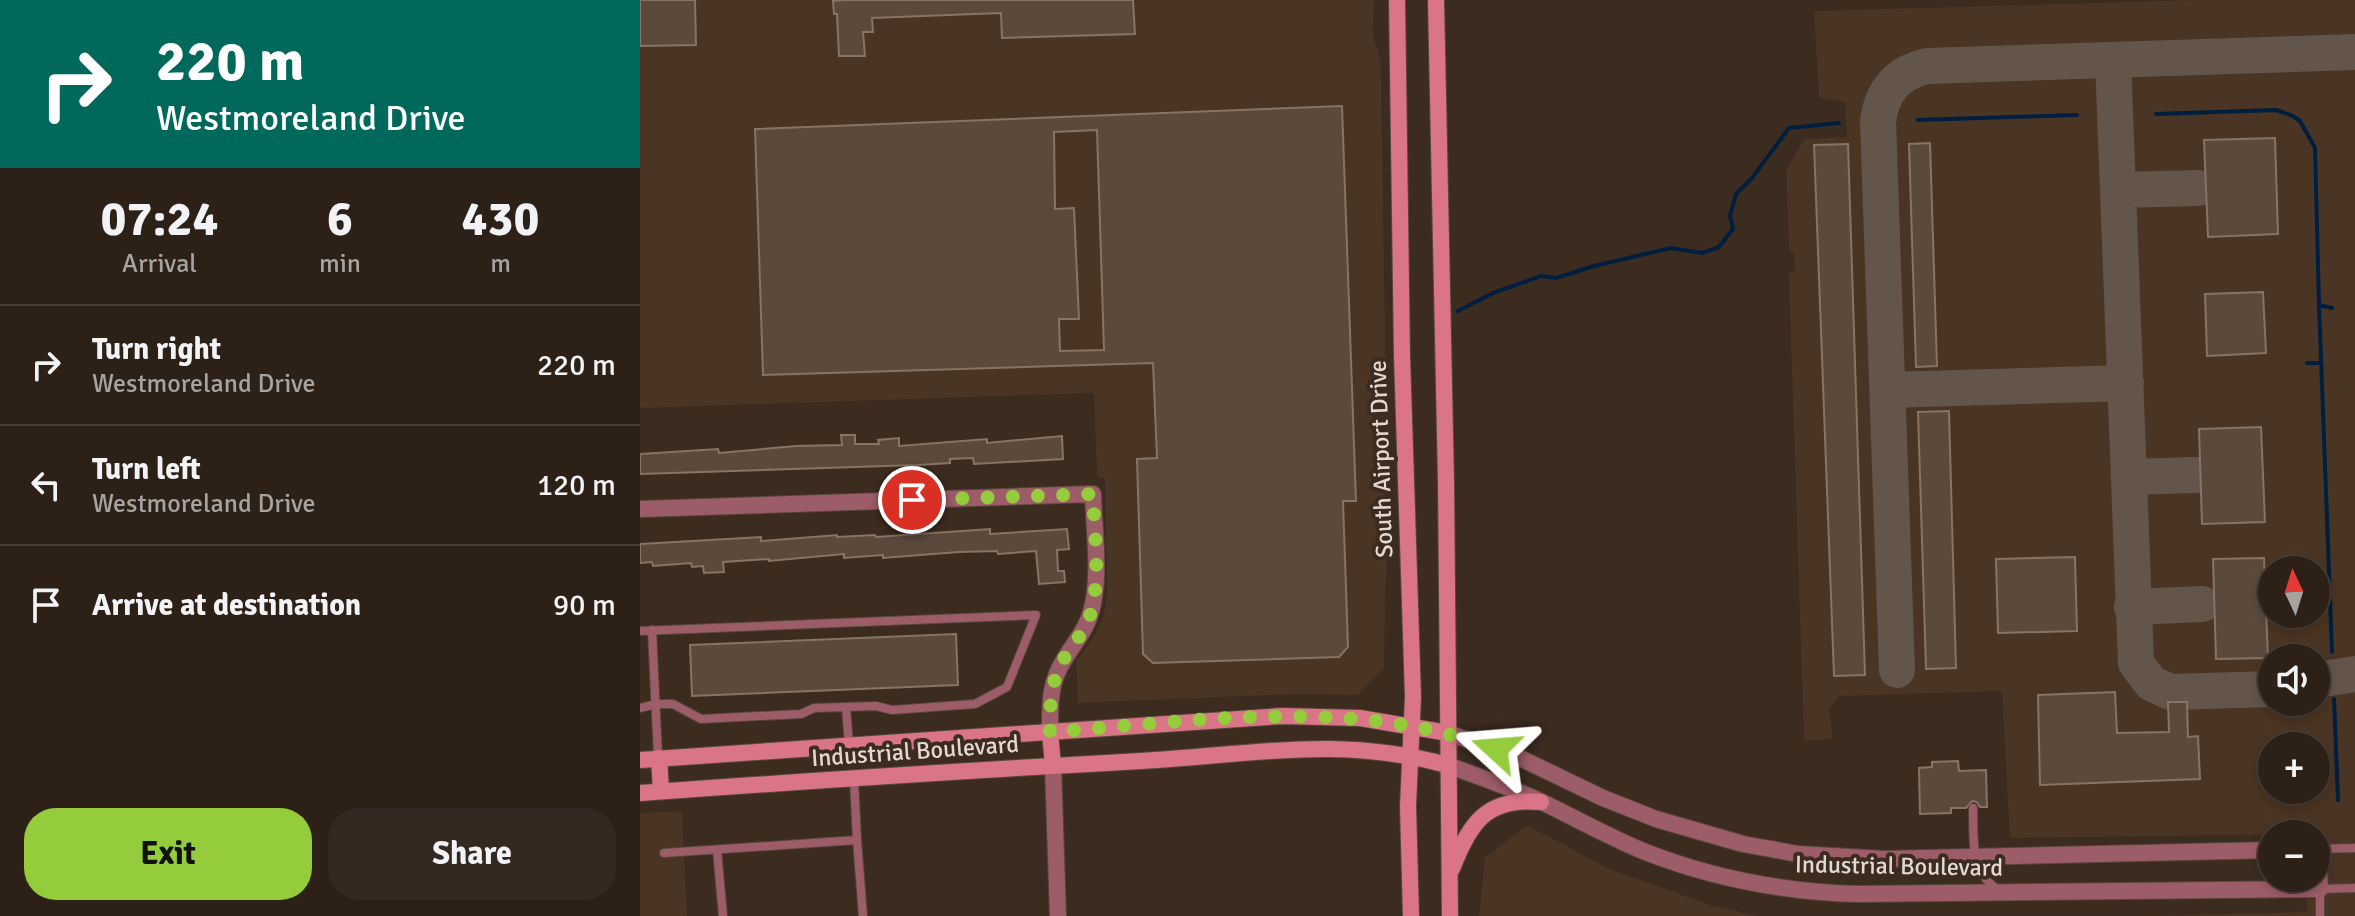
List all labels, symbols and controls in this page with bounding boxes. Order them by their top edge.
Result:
text: 220 m [156,27,304,96]
icon: right [24,32,128,136]
text: Westmoreland Drive [156,96,466,141]
text: 07:24 [101,190,218,249]
text: 6 [327,190,353,249]
text: 430 [462,190,539,249]
text: Arrival [122,248,197,280]
text: min [319,248,361,280]
text: m [490,248,511,280]
text: Turn right [92,331,221,368]
icon: right [24,343,68,387]
text: 220 m [537,347,616,384]
street label: South Airport Drive [1363,360,1399,558]
text: Westmoreland Drive [92,368,316,400]
text: Turn left [92,451,201,488]
icon: left [24,463,68,507]
pin [878,466,946,534]
text: 120 m [537,467,616,504]
icon: arrive [890,478,934,522]
text: Westmoreland Drive [92,488,316,520]
north arrow [2258,556,2330,628]
map controls [2258,556,2330,892]
icon: arrive [24,583,68,627]
text: Arrive at destination [92,587,361,624]
text: 90 m [553,587,616,624]
button: sound [2258,644,2330,716]
position arrow [1454,707,1538,791]
street label: Industrial Boulevard [810,729,1020,773]
button: + [2258,732,2330,804]
button: Exit [24,808,312,900]
button: Share [328,808,616,900]
button: − [2258,820,2330,892]
street label: Industrial Boulevard [1795,849,2003,883]

